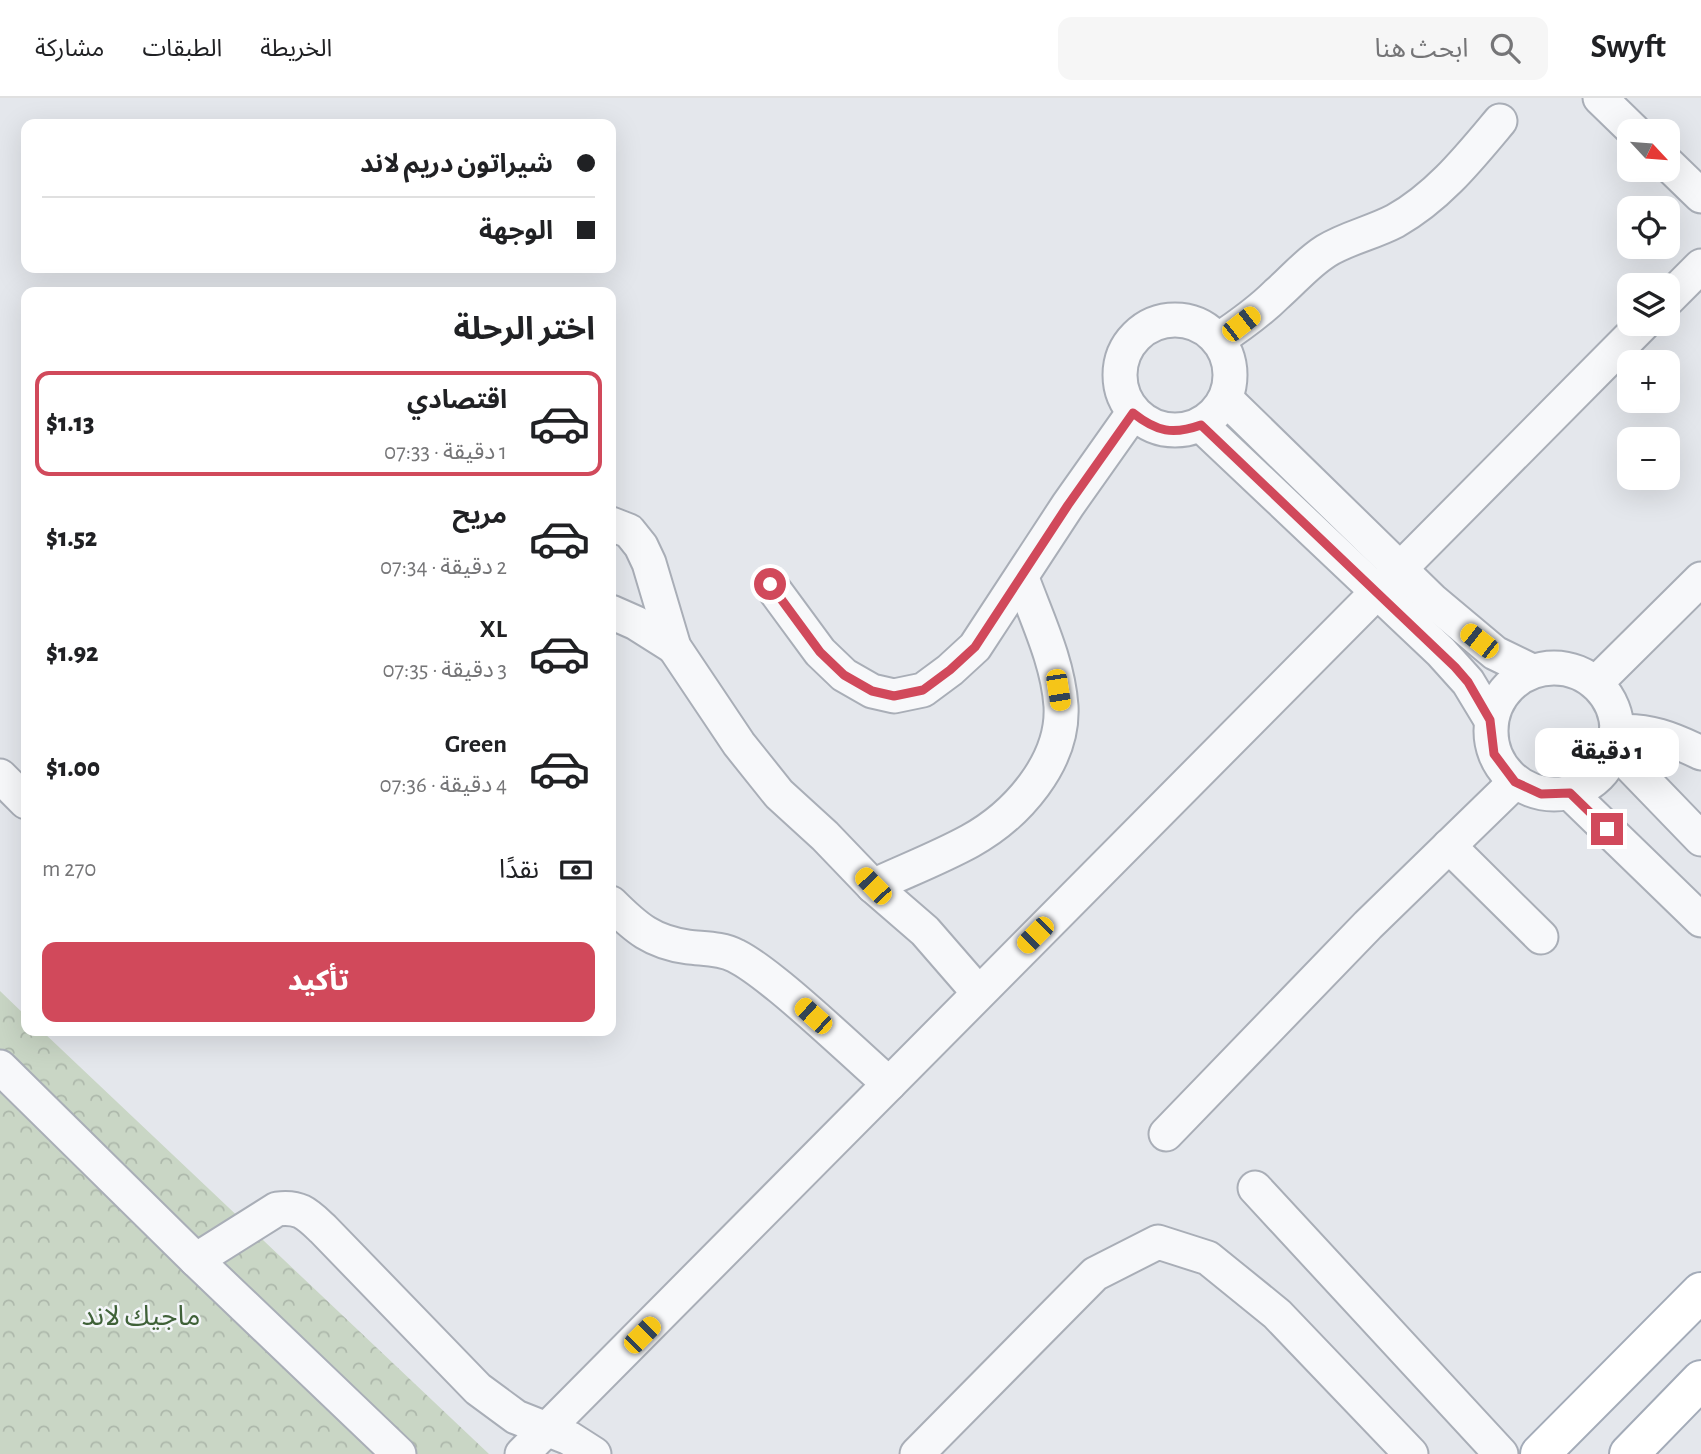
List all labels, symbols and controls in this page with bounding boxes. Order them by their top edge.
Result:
search box [1058,17,1548,80]
icon: search [1486,29,1524,67]
text: Swyft [1590,31,1666,64]
text: ابحث هنا [1375,36,1468,62]
text: مشاركة [35,37,104,61]
text: الطبقات [142,37,222,61]
text: الخريطة [260,37,332,61]
north arrow [1617,119,1680,182]
map controls [1617,119,1680,490]
text: شيراتون دريم لاند [360,151,553,177]
button: locate [1617,196,1680,259]
text: الوجهة [479,218,553,244]
button: layers [1617,273,1680,336]
car [1218,303,1265,345]
text: اختر الرحلة [454,313,595,345]
button: + [1617,350,1680,413]
text: اقتصادي [407,387,507,413]
icon: car [528,392,591,455]
text: $1.13 [46,410,94,436]
button: − [1617,427,1680,490]
text: 1 دقيقة · 07:33 [384,441,507,464]
text: مريح [452,502,507,528]
icon: car [528,507,591,570]
text: $1.52 [46,525,97,551]
text: 2 دقيقة · 07:34 [380,556,507,579]
route start [754,568,786,600]
text: XL [480,616,507,642]
car [1456,620,1503,662]
icon: car [528,622,591,685]
text: $1.92 [46,640,99,666]
text: 3 دقيقة · 07:35 [382,659,507,682]
car [1045,668,1072,712]
callout: 1 دقيقة [1535,728,1679,776]
text: Green [445,731,507,757]
icon: car [528,737,591,800]
text: 1 دقيقة [1571,741,1643,764]
text: $1.00 [46,755,100,781]
text: 4 دقيقة · 07:36 [380,774,507,797]
route end [1591,813,1623,845]
icon: cash [557,851,595,889]
text: نقدًا [499,857,539,883]
text: 270 m [42,858,96,881]
car [851,864,896,908]
car [1013,913,1058,957]
button: تأكيد [42,942,595,1022]
car [791,994,836,1038]
park label: ماجيك لاند [82,1303,200,1331]
car [620,1313,665,1357]

